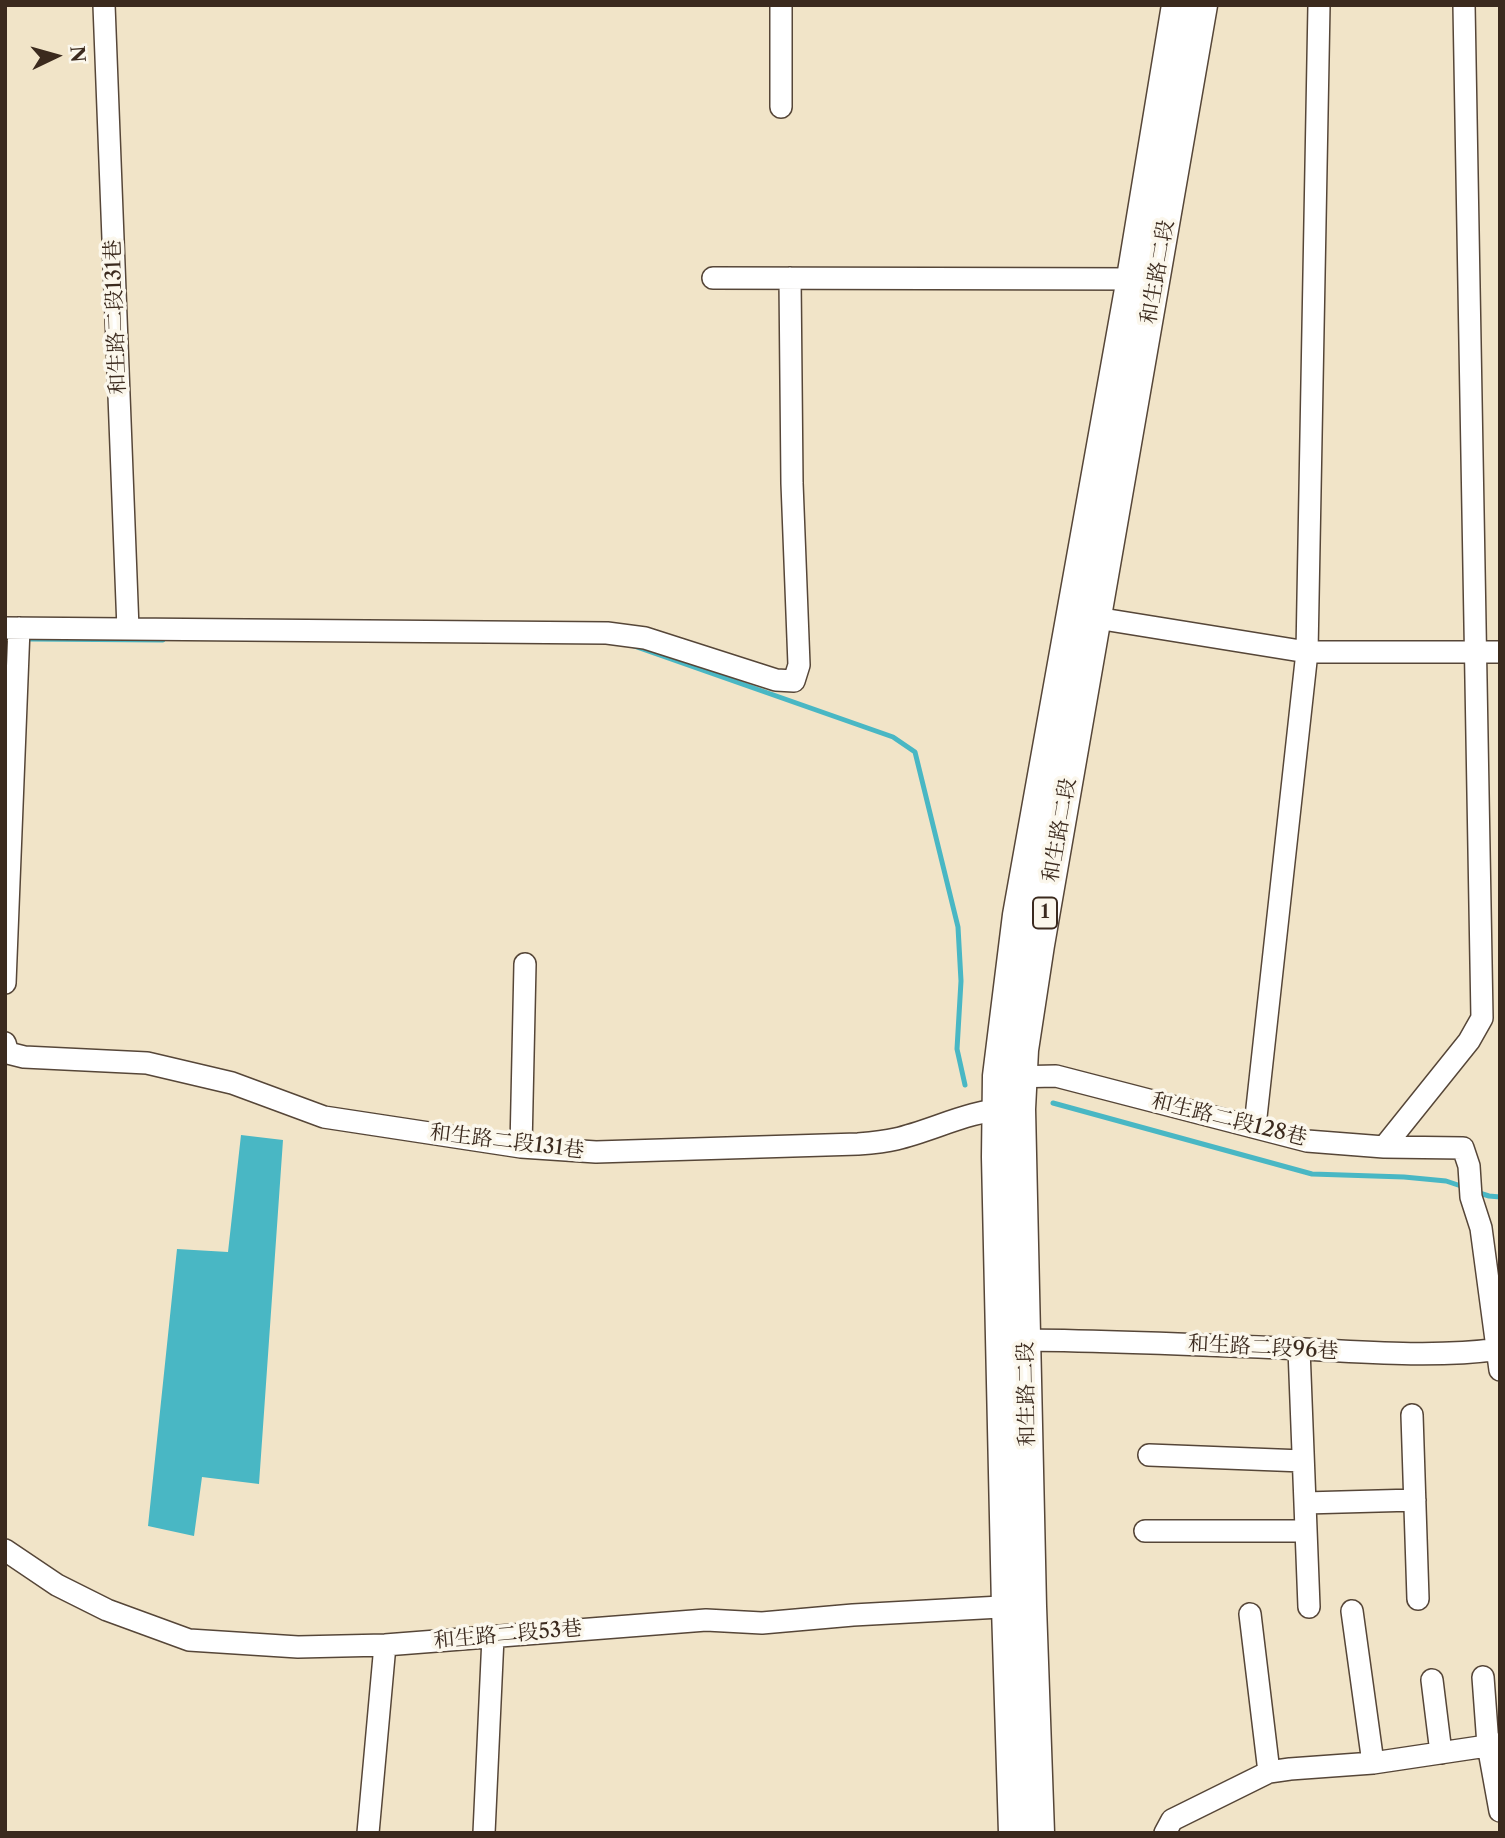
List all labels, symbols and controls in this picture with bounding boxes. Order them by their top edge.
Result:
north arrow [21,21,91,91]
text: N [65,45,90,63]
street label: 和生路二段 [1136,218,1180,326]
street label: 和生路二段131巷 [101,239,131,395]
street label: 和生路二段 [1038,776,1082,884]
road number: 1 [1033,897,1057,928]
street label: 和生路二段128巷 [1149,1088,1309,1152]
street label: 和生路二段131巷 [428,1120,586,1164]
street label: 和生路二段96巷 [1187,1331,1339,1365]
street label: 和生路二段 [1013,1341,1041,1447]
street label: 和生路二段53巷 [433,1616,583,1654]

